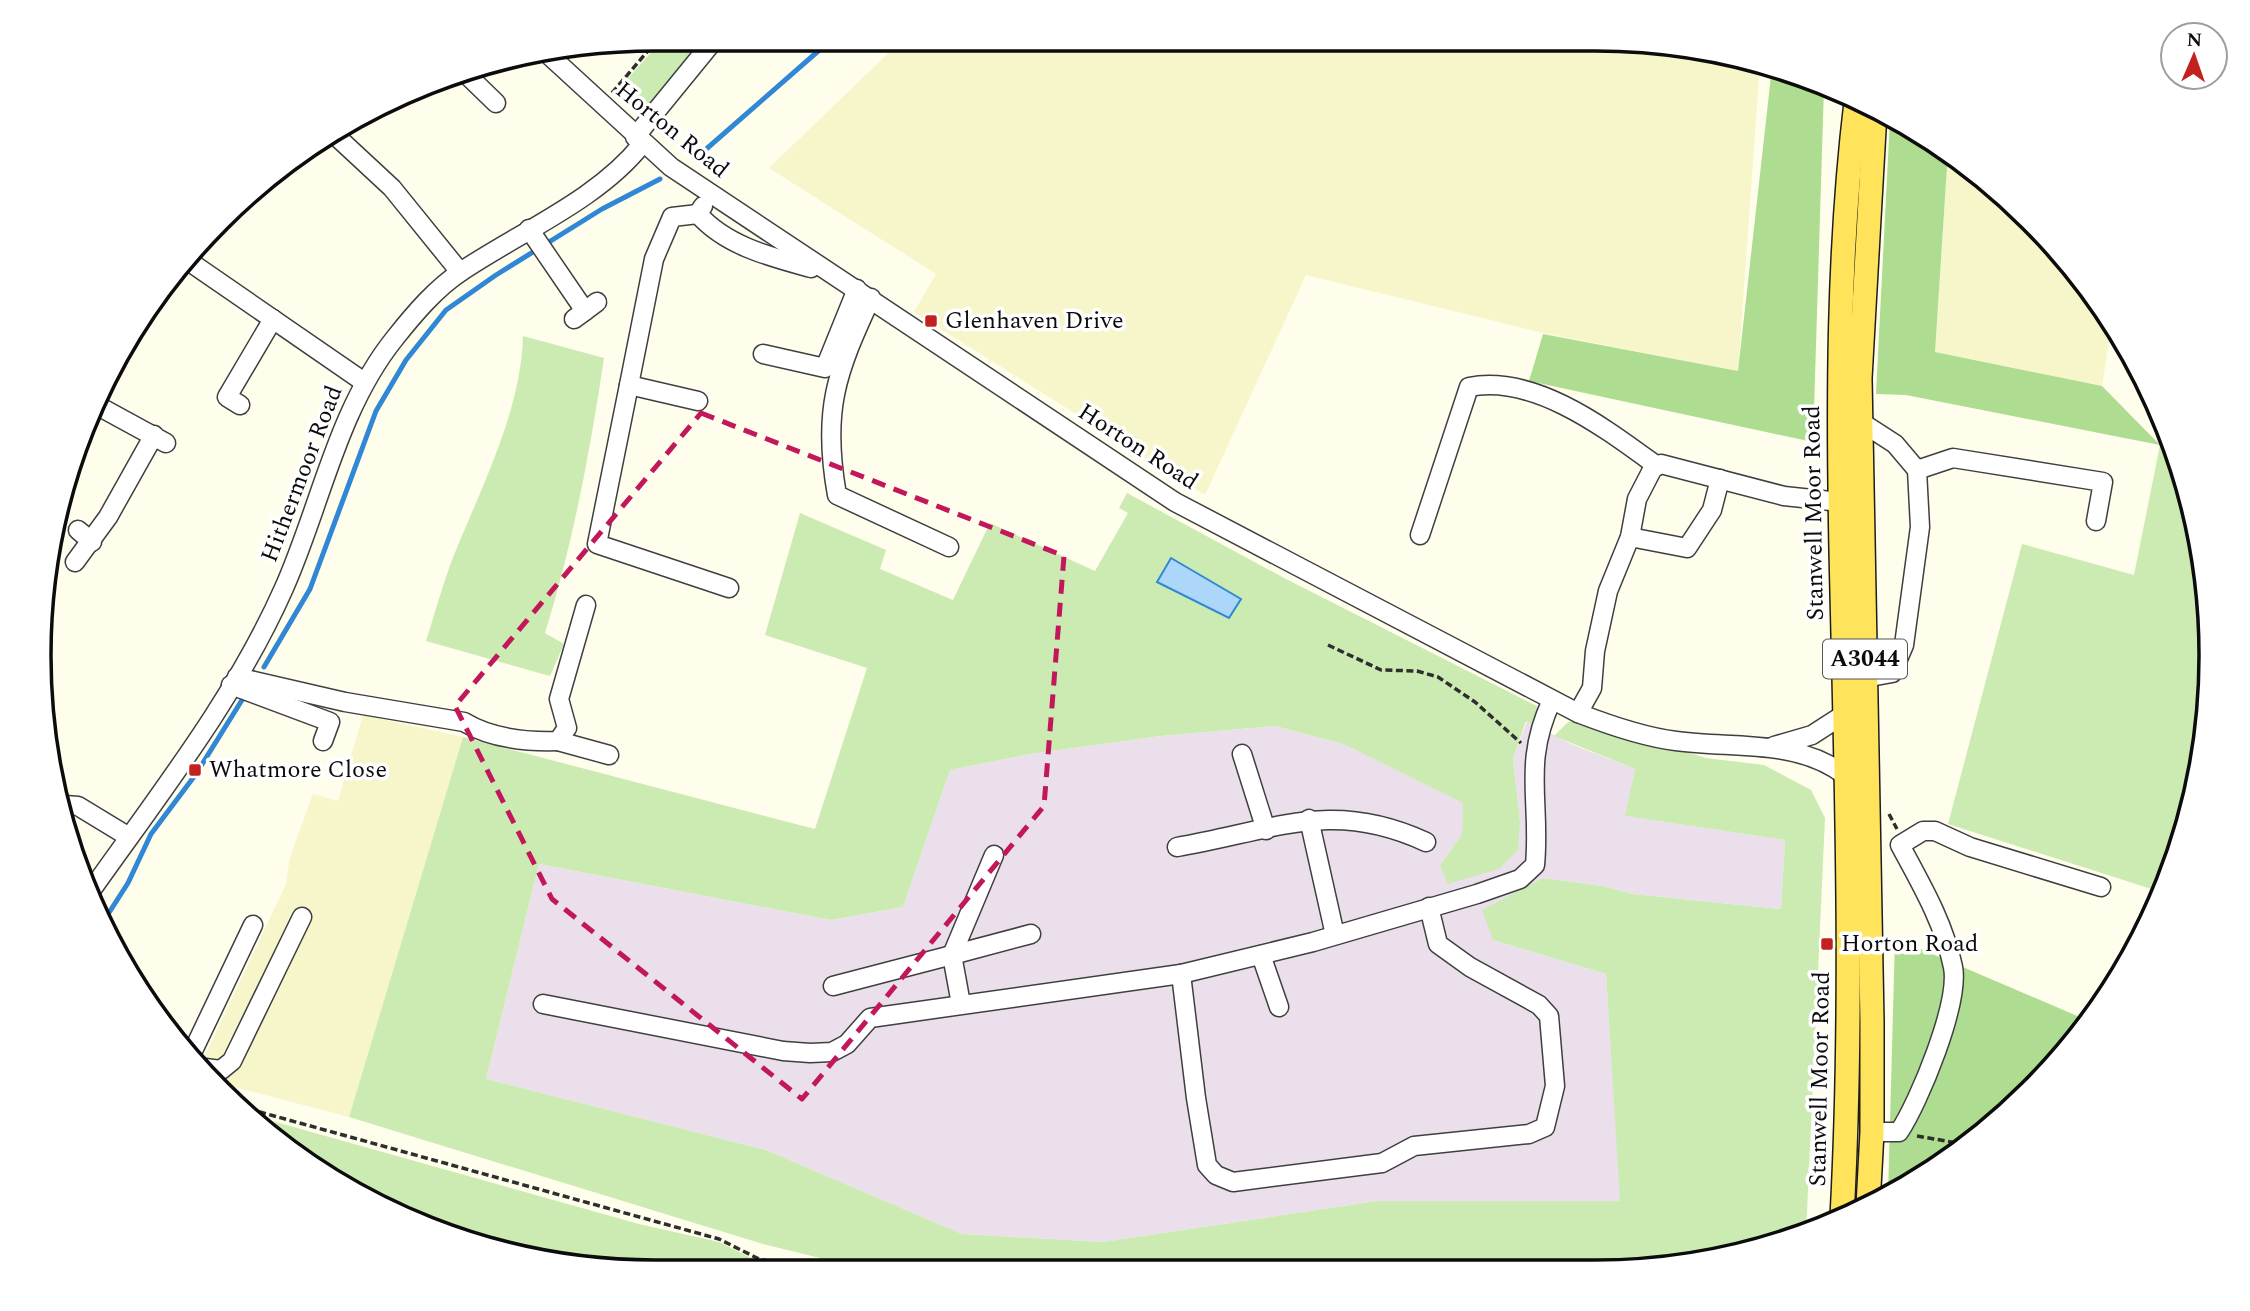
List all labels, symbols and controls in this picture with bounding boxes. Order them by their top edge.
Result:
north arrow [2159,21,2229,91]
text: N [2186,26,2203,55]
street label: Horton Road [607,73,737,187]
place label: Glenhaven Drive [945,303,1124,339]
marker: Glenhaven Drive [923,313,939,329]
street label: Hithermoor Road [252,380,352,568]
street label: Horton Road [1071,394,1205,500]
street label: Stanwell Moor Road [1794,405,1834,621]
road number: A3044 [1823,639,1907,678]
place label: Whatmore Close [209,752,387,788]
marker: Whatmore Close [187,762,203,778]
place label: Horton Road [1841,926,1978,962]
marker: Horton Road [1819,936,1835,952]
street label: Stanwell Moor Road [1800,971,1840,1187]

